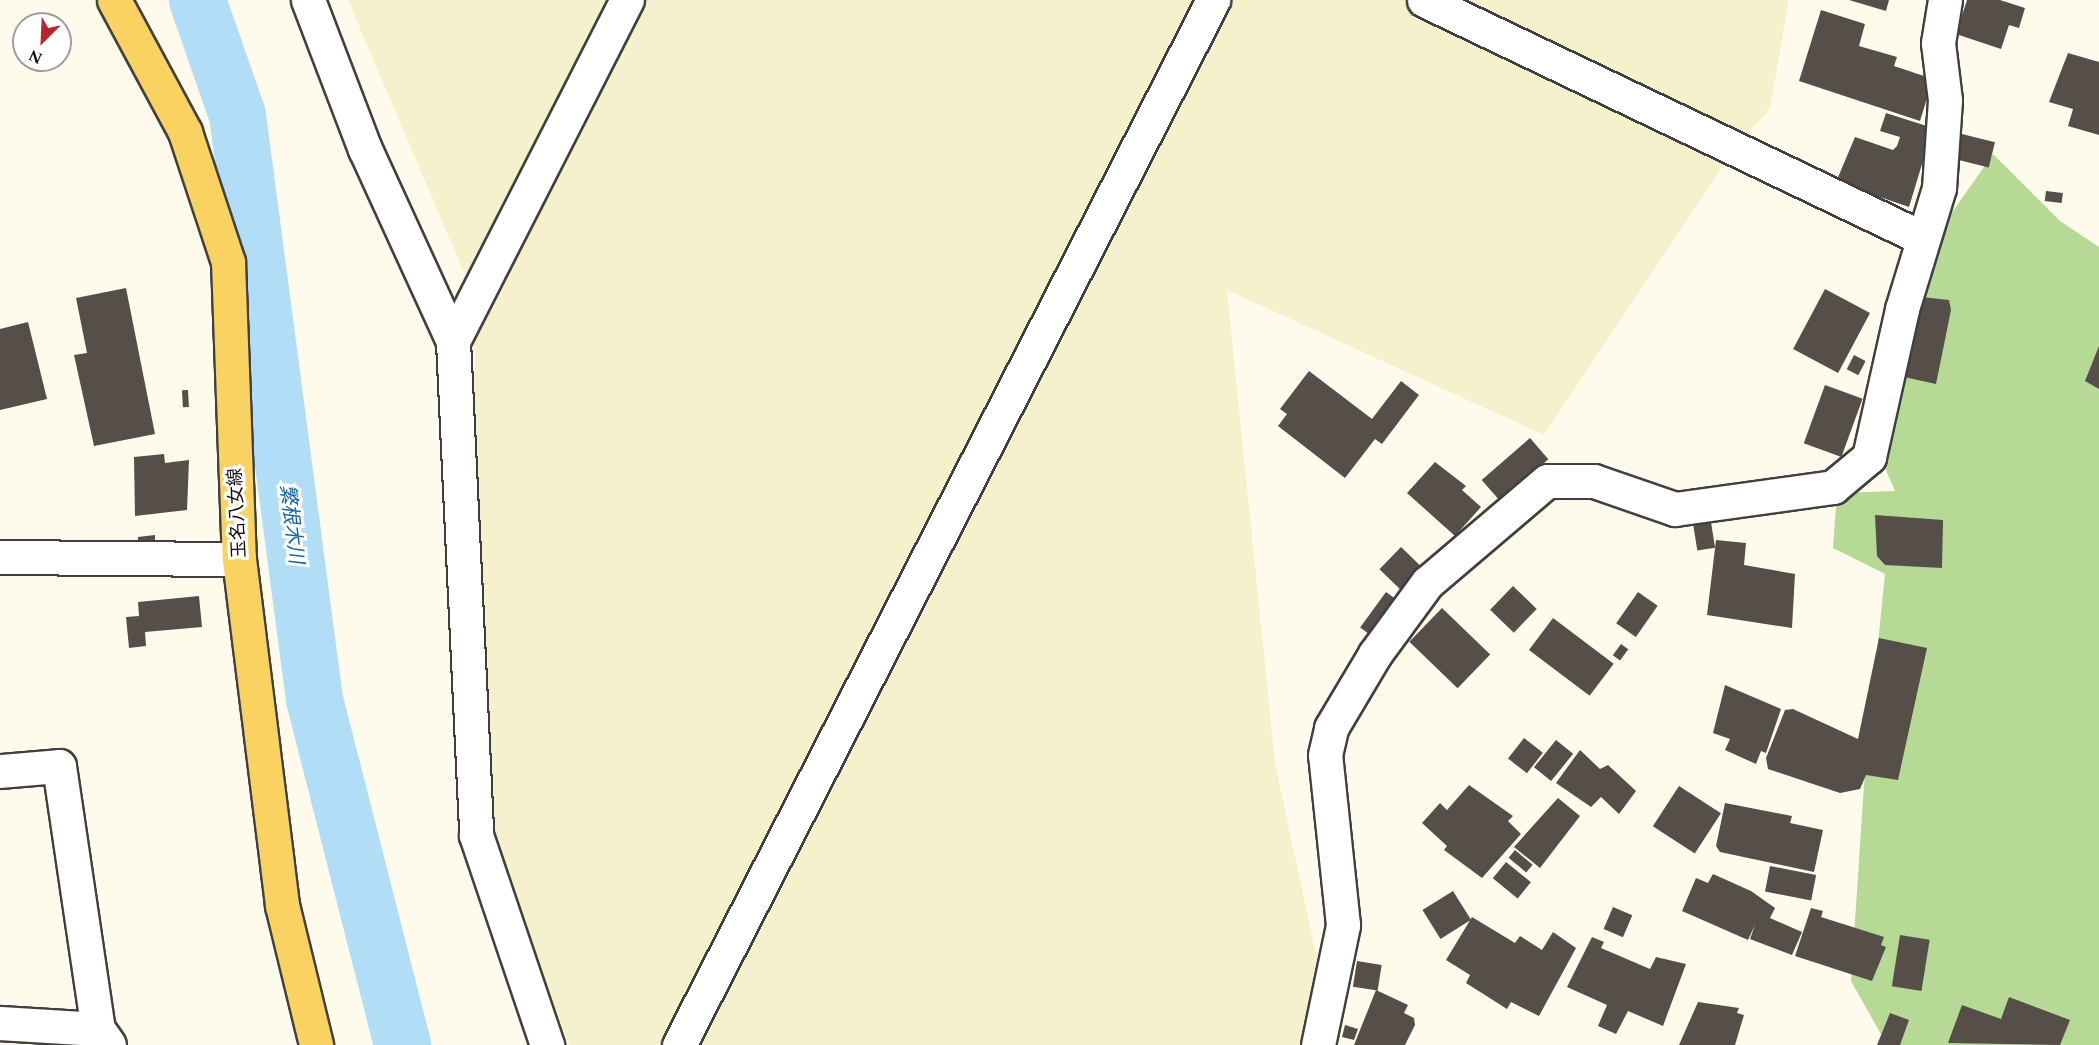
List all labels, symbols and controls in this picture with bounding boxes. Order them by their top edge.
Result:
north arrow [12,12,72,72]
text: N [25,43,46,70]
street label: 玉名八女線 [225,467,251,559]
water label: 繁根木川 [274,483,308,565]

